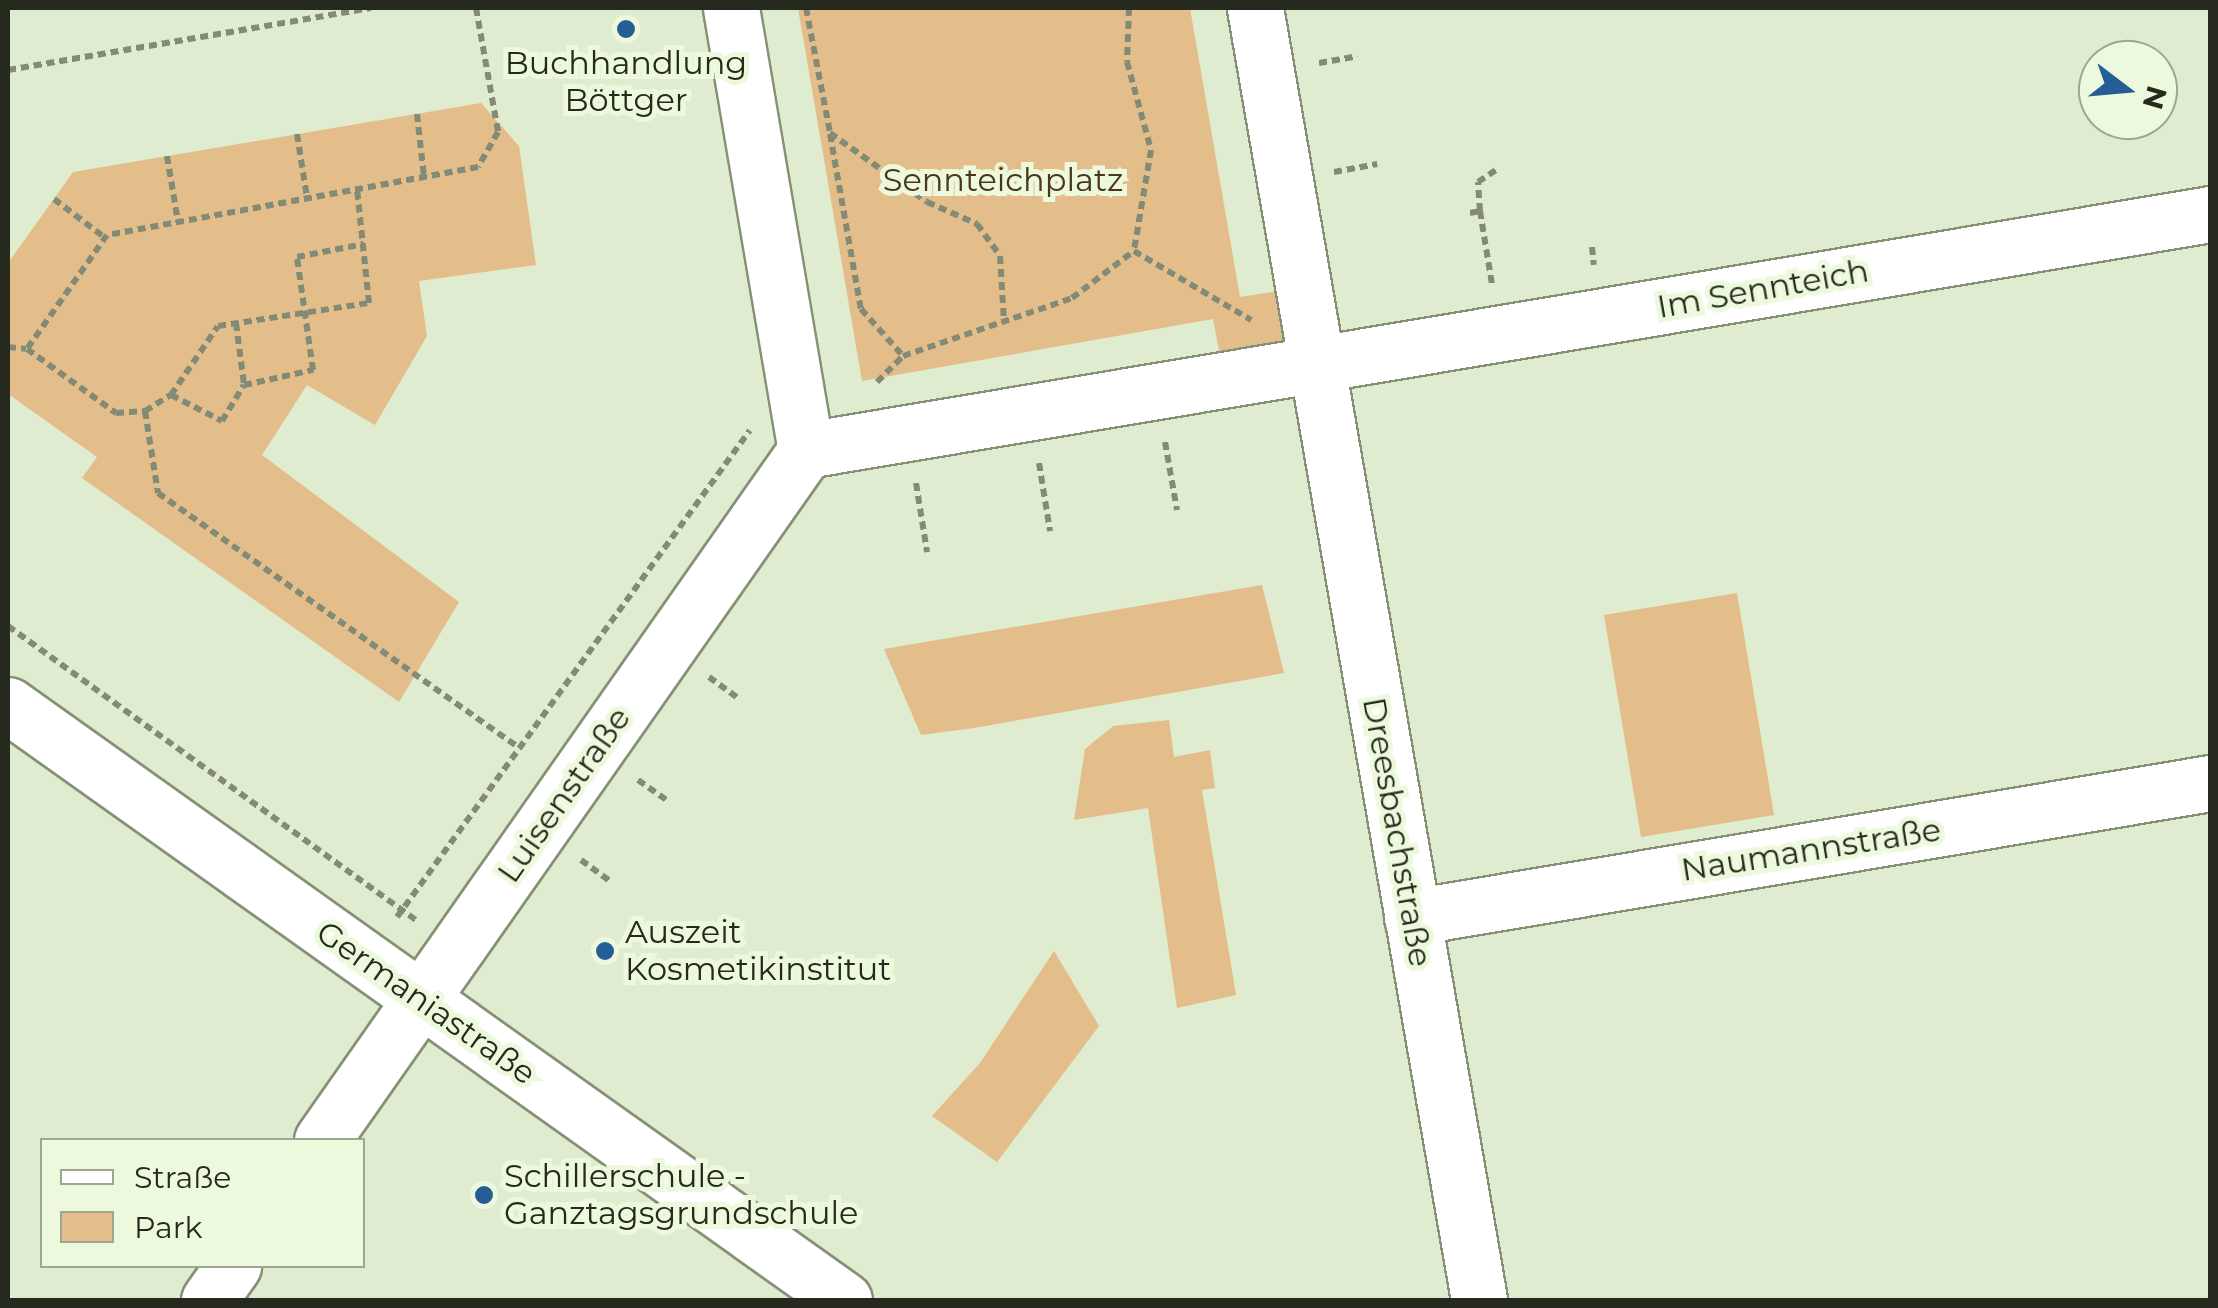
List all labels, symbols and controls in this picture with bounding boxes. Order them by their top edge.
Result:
marker: Buchhandlung Böttger [615,18,637,40]
north arrow [2078,40,2178,140]
place label: Buchhandlung Böttger [505,45,747,120]
text: N [2135,82,2174,113]
park label: Sennteichplatz [883,161,1123,199]
street label: Im Sennteich [1654,252,1872,326]
street label: Dreesbachstraße [1354,694,1440,970]
street label: Luisenstraße [489,700,639,890]
street label: Naumannstraße [1679,811,1943,889]
street label: Germaniastraße [309,913,543,1093]
place label: Auszeit Kosmetikinstitut [625,914,891,989]
marker: Auszeit Kosmetikinstitut [594,940,616,962]
legend [40,1138,365,1268]
place label: Schillerschule - Ganztagsgrundschule [504,1158,858,1233]
text: Straße [134,1159,231,1196]
marker: Schillerschule - Ganztagsgrundschule [473,1184,495,1206]
text: Park [134,1209,203,1246]

